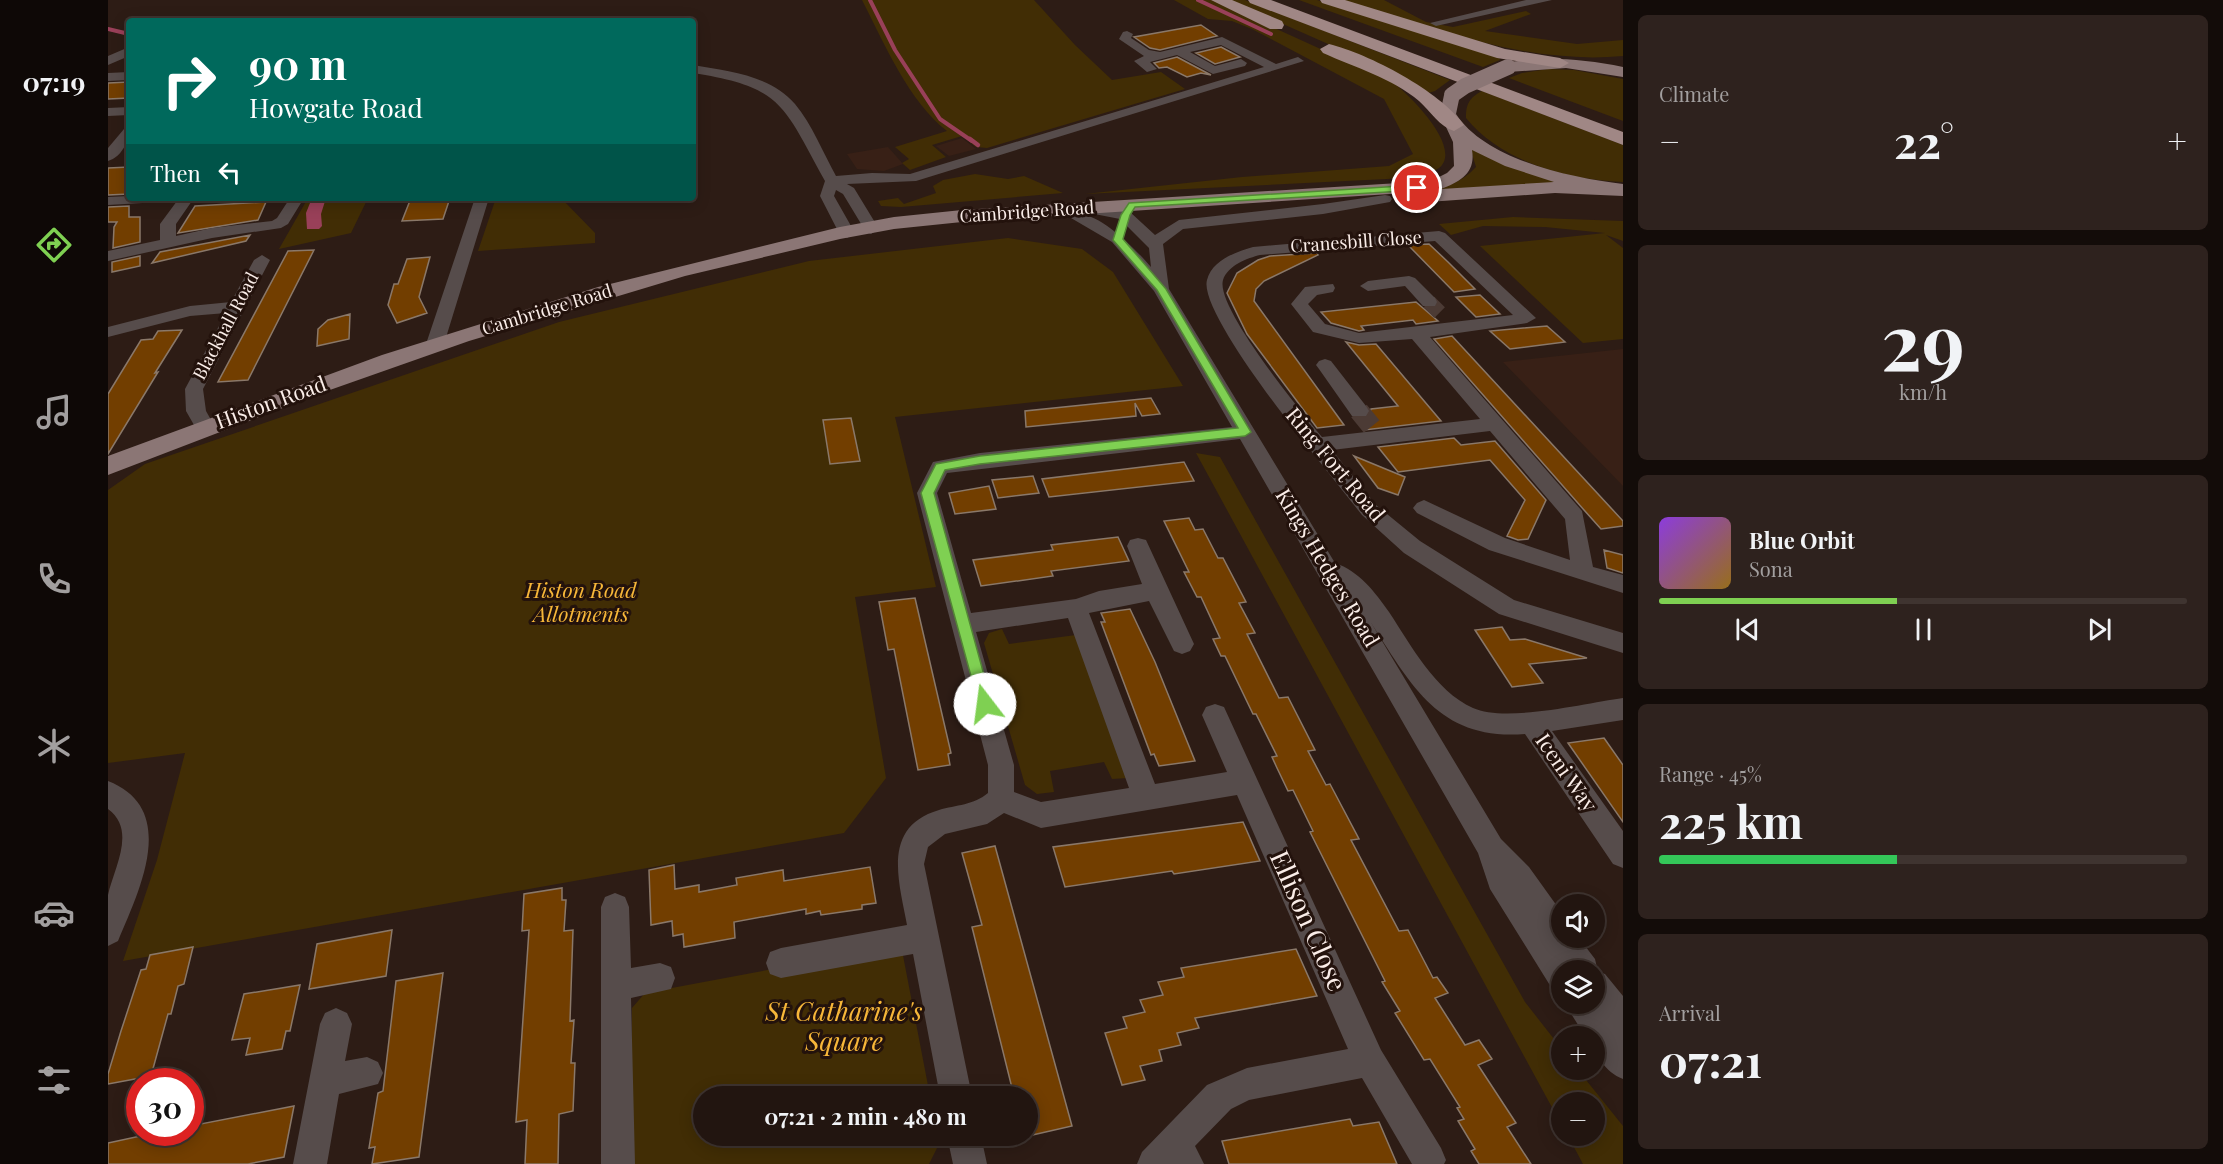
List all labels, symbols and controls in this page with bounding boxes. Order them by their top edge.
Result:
text: 90 m [249,35,347,91]
icon: right [150,42,228,120]
text: 07:19 [23,63,85,99]
text: Climate [1659,80,1729,107]
text: Howgate Road [249,89,423,125]
text: 22° [1894,110,1954,170]
text: − [1659,118,1680,162]
text: + [2168,118,2187,162]
icon: left [213,156,246,189]
text: Then [150,158,201,188]
pin [1391,162,1442,213]
icon: arrive [1400,171,1433,204]
street label: Cambridge Road [959,194,1096,228]
icon: directions [33,224,75,266]
street label: Cranesbill Close [1289,224,1423,258]
street label: Blackhall Road [187,267,264,384]
street label: Cambridge Road [479,278,615,340]
text: 29 [1881,287,1965,391]
street label: Histon Road [211,368,330,434]
text: km/h [1899,378,1947,405]
icon: music [33,391,75,433]
street label: Ring Fort Road [1281,401,1393,527]
street label: Kings Hedges Road [1270,483,1387,651]
text: Blue Orbit [1749,525,1855,555]
text: Sona [1749,555,1793,582]
icon: phone [33,558,75,600]
park label: Histon Road Allotments [524,575,637,627]
icon: previous [1731,613,1764,646]
icon: pause [1907,613,1940,646]
icon: next [2083,613,2116,646]
position arrow [953,672,1017,736]
icon: climate [33,725,75,767]
street label: Iceni Way [1530,727,1605,817]
text: Range · 45% [1659,760,1762,787]
text: 225 km [1659,790,1803,850]
street label: Ellison Close [1263,845,1356,996]
icon: car [33,892,75,934]
map controls [1551,894,1605,1146]
button: sound [1551,894,1605,948]
button: layers [1551,960,1605,1014]
park label: St Catharine's Square [765,993,923,1058]
text: Arrival [1659,999,1721,1026]
button: + [1551,1026,1605,1080]
text: 07:21 [1659,1029,1762,1089]
icon: filters [33,1059,75,1101]
speed limit sign: 30 [126,1068,204,1146]
button: − [1551,1092,1605,1146]
text: 07:21 · 2 min · 480 m [764,1101,967,1131]

